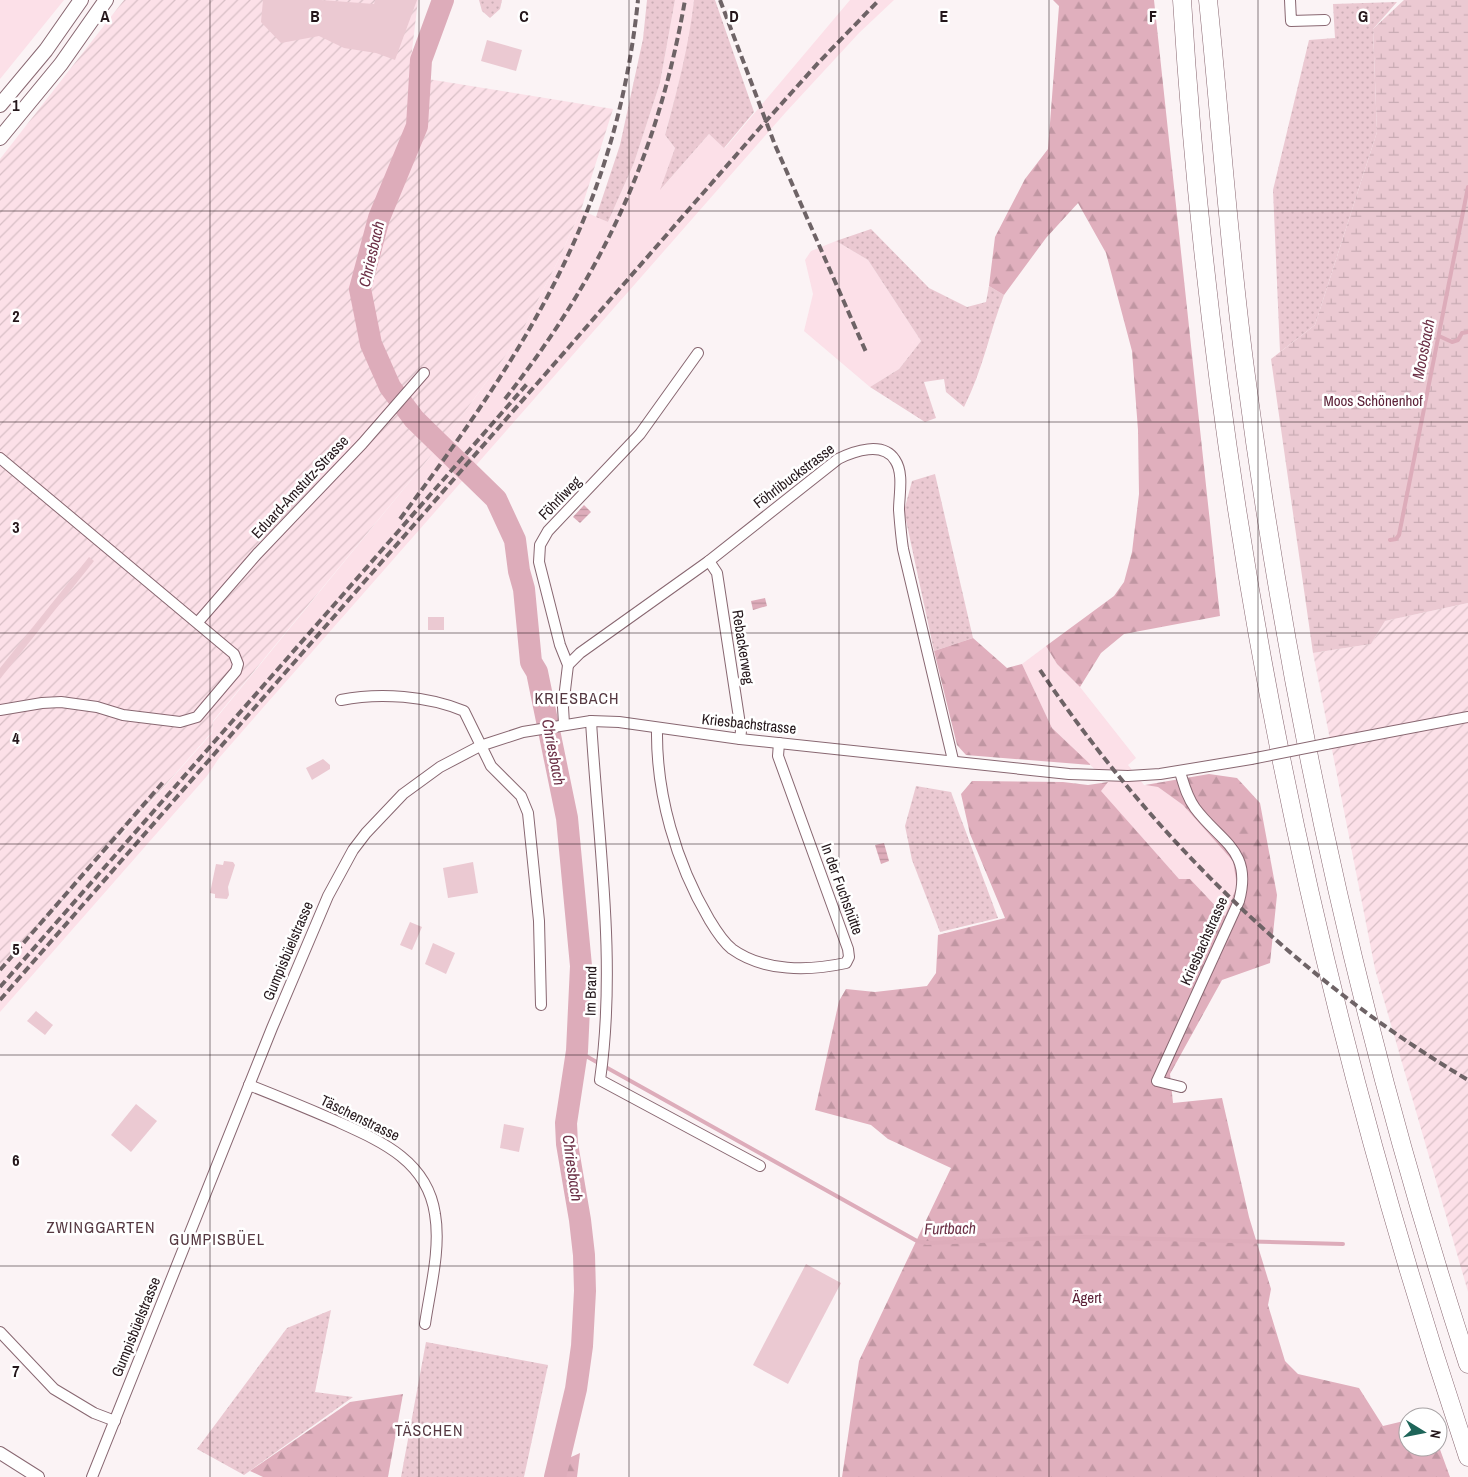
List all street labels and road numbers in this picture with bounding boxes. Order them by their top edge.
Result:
street label: Eduard-Amstutz-Strasse [246,430,353,543]
street label: Föhrlibuckstrasse [749,438,839,513]
street label: Föhrliweg [534,471,586,524]
street label: Rebackerweg [727,608,760,686]
street label: Kriesbachstrasse [701,708,798,739]
street label: In der Fuchshütte [816,840,869,938]
street label: Kriesbachstrasse [1175,893,1233,988]
street label: Gumpisbüelstrasse [257,898,318,1004]
street label: Im Brand [580,966,601,1016]
street label: Täschenstrasse [317,1089,403,1146]
street label: Gumpisbüelstrasse [106,1274,165,1380]

